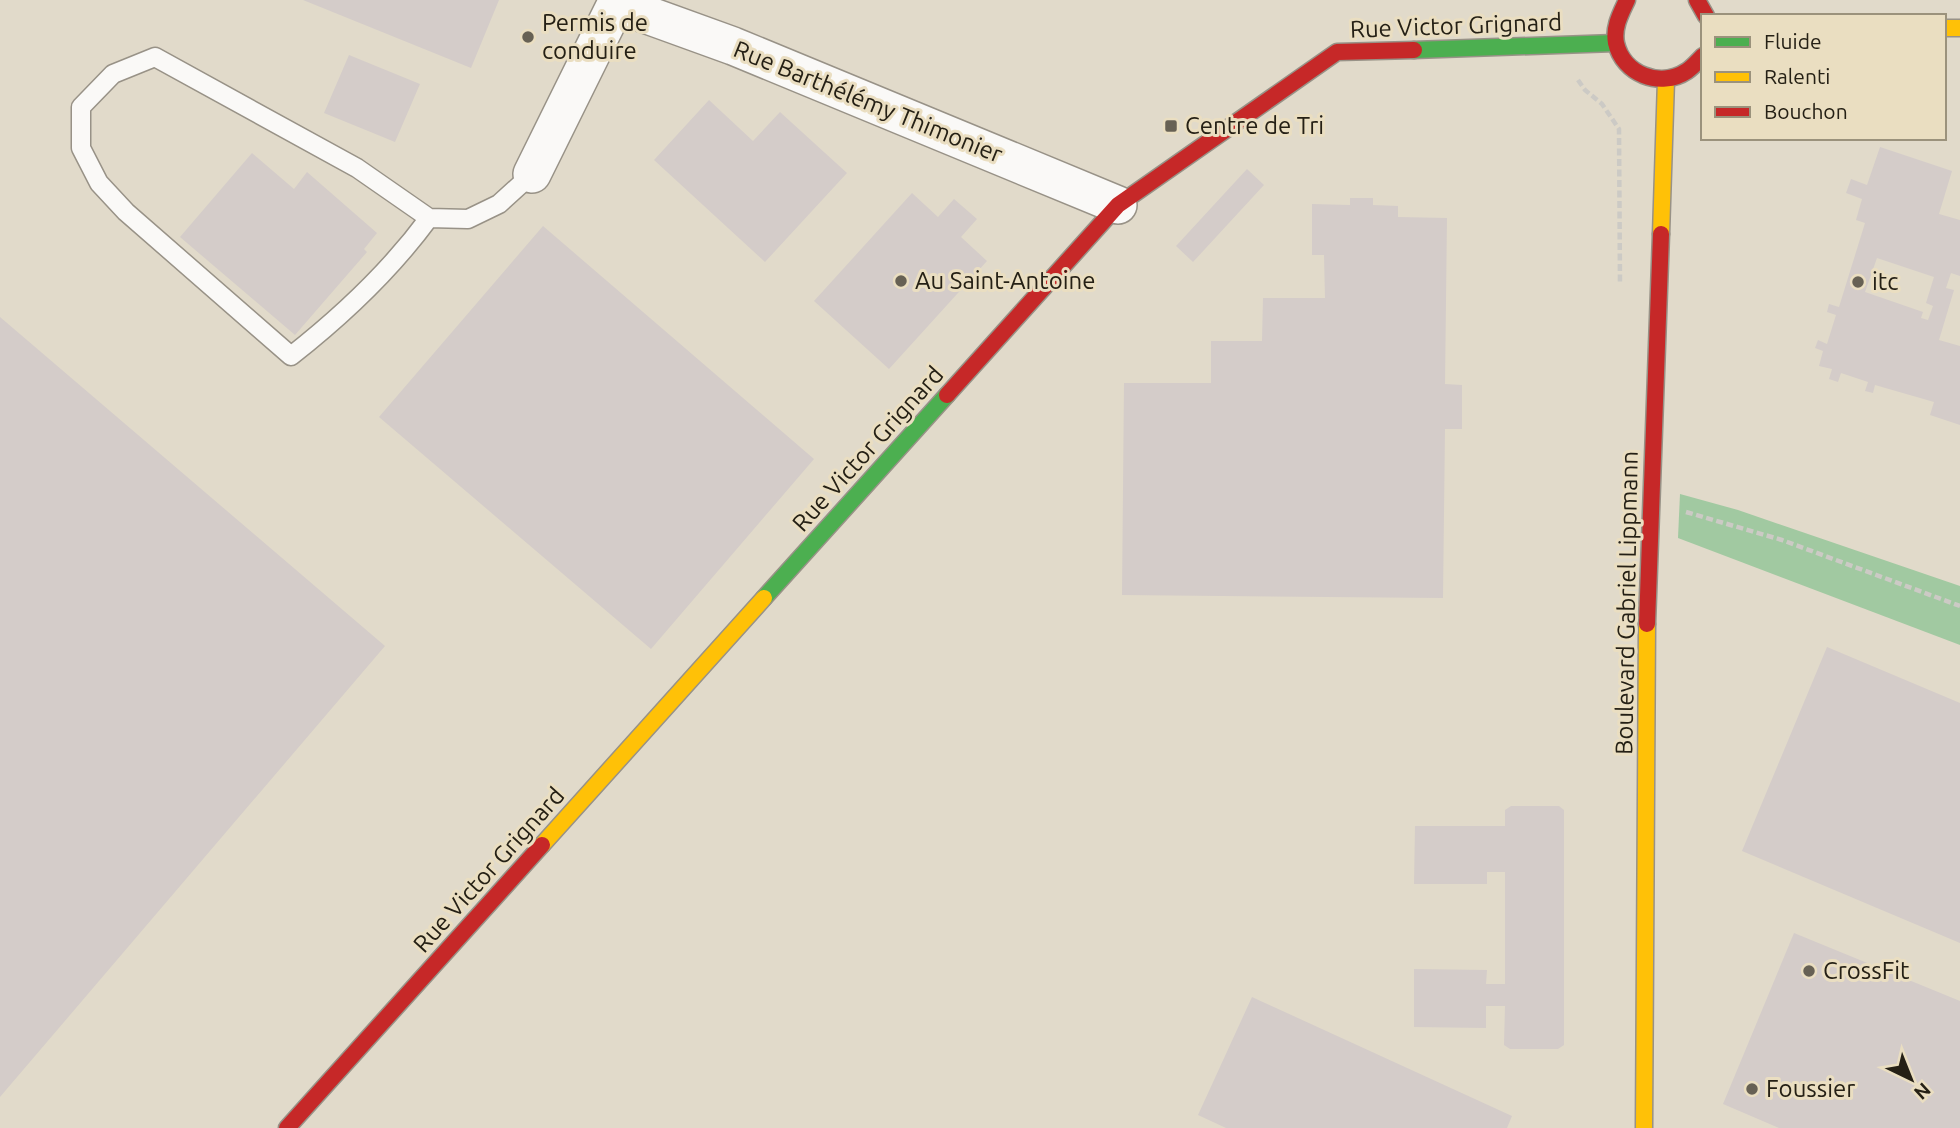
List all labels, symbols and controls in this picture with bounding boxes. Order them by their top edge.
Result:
street label: Rue Victor Grignard [1349,8,1562,43]
place label: Permis de conduire [542,9,648,64]
legend [1701,14,1946,140]
marker: Permis de conduire [520,29,536,45]
text: Fluide [1764,29,1822,53]
street label: Rue Barthélémy Thimonier [730,35,1006,168]
text: Ralenti [1764,64,1830,88]
text: Bouchon [1764,99,1848,123]
place label: Centre de Tri [1185,112,1324,139]
marker: Centre de Tri [1163,118,1179,134]
place label: Au Saint-Antoine [915,267,1096,294]
place label: itc [1872,268,1898,295]
marker: Au Saint-Antoine [893,273,909,289]
marker: itc [1850,274,1866,290]
street label: Rue Victor Grignard [787,361,949,537]
street label: Boulevard Gabriel Lippmann [1610,451,1643,755]
street label: Rue Victor Grignard [408,782,570,958]
place label: CrossFit [1823,957,1910,984]
marker: CrossFit [1801,963,1817,979]
north arrow [1876,1044,1946,1114]
place label: Foussier [1766,1075,1855,1102]
text: N [1910,1079,1935,1104]
marker: Foussier [1744,1081,1760,1097]

